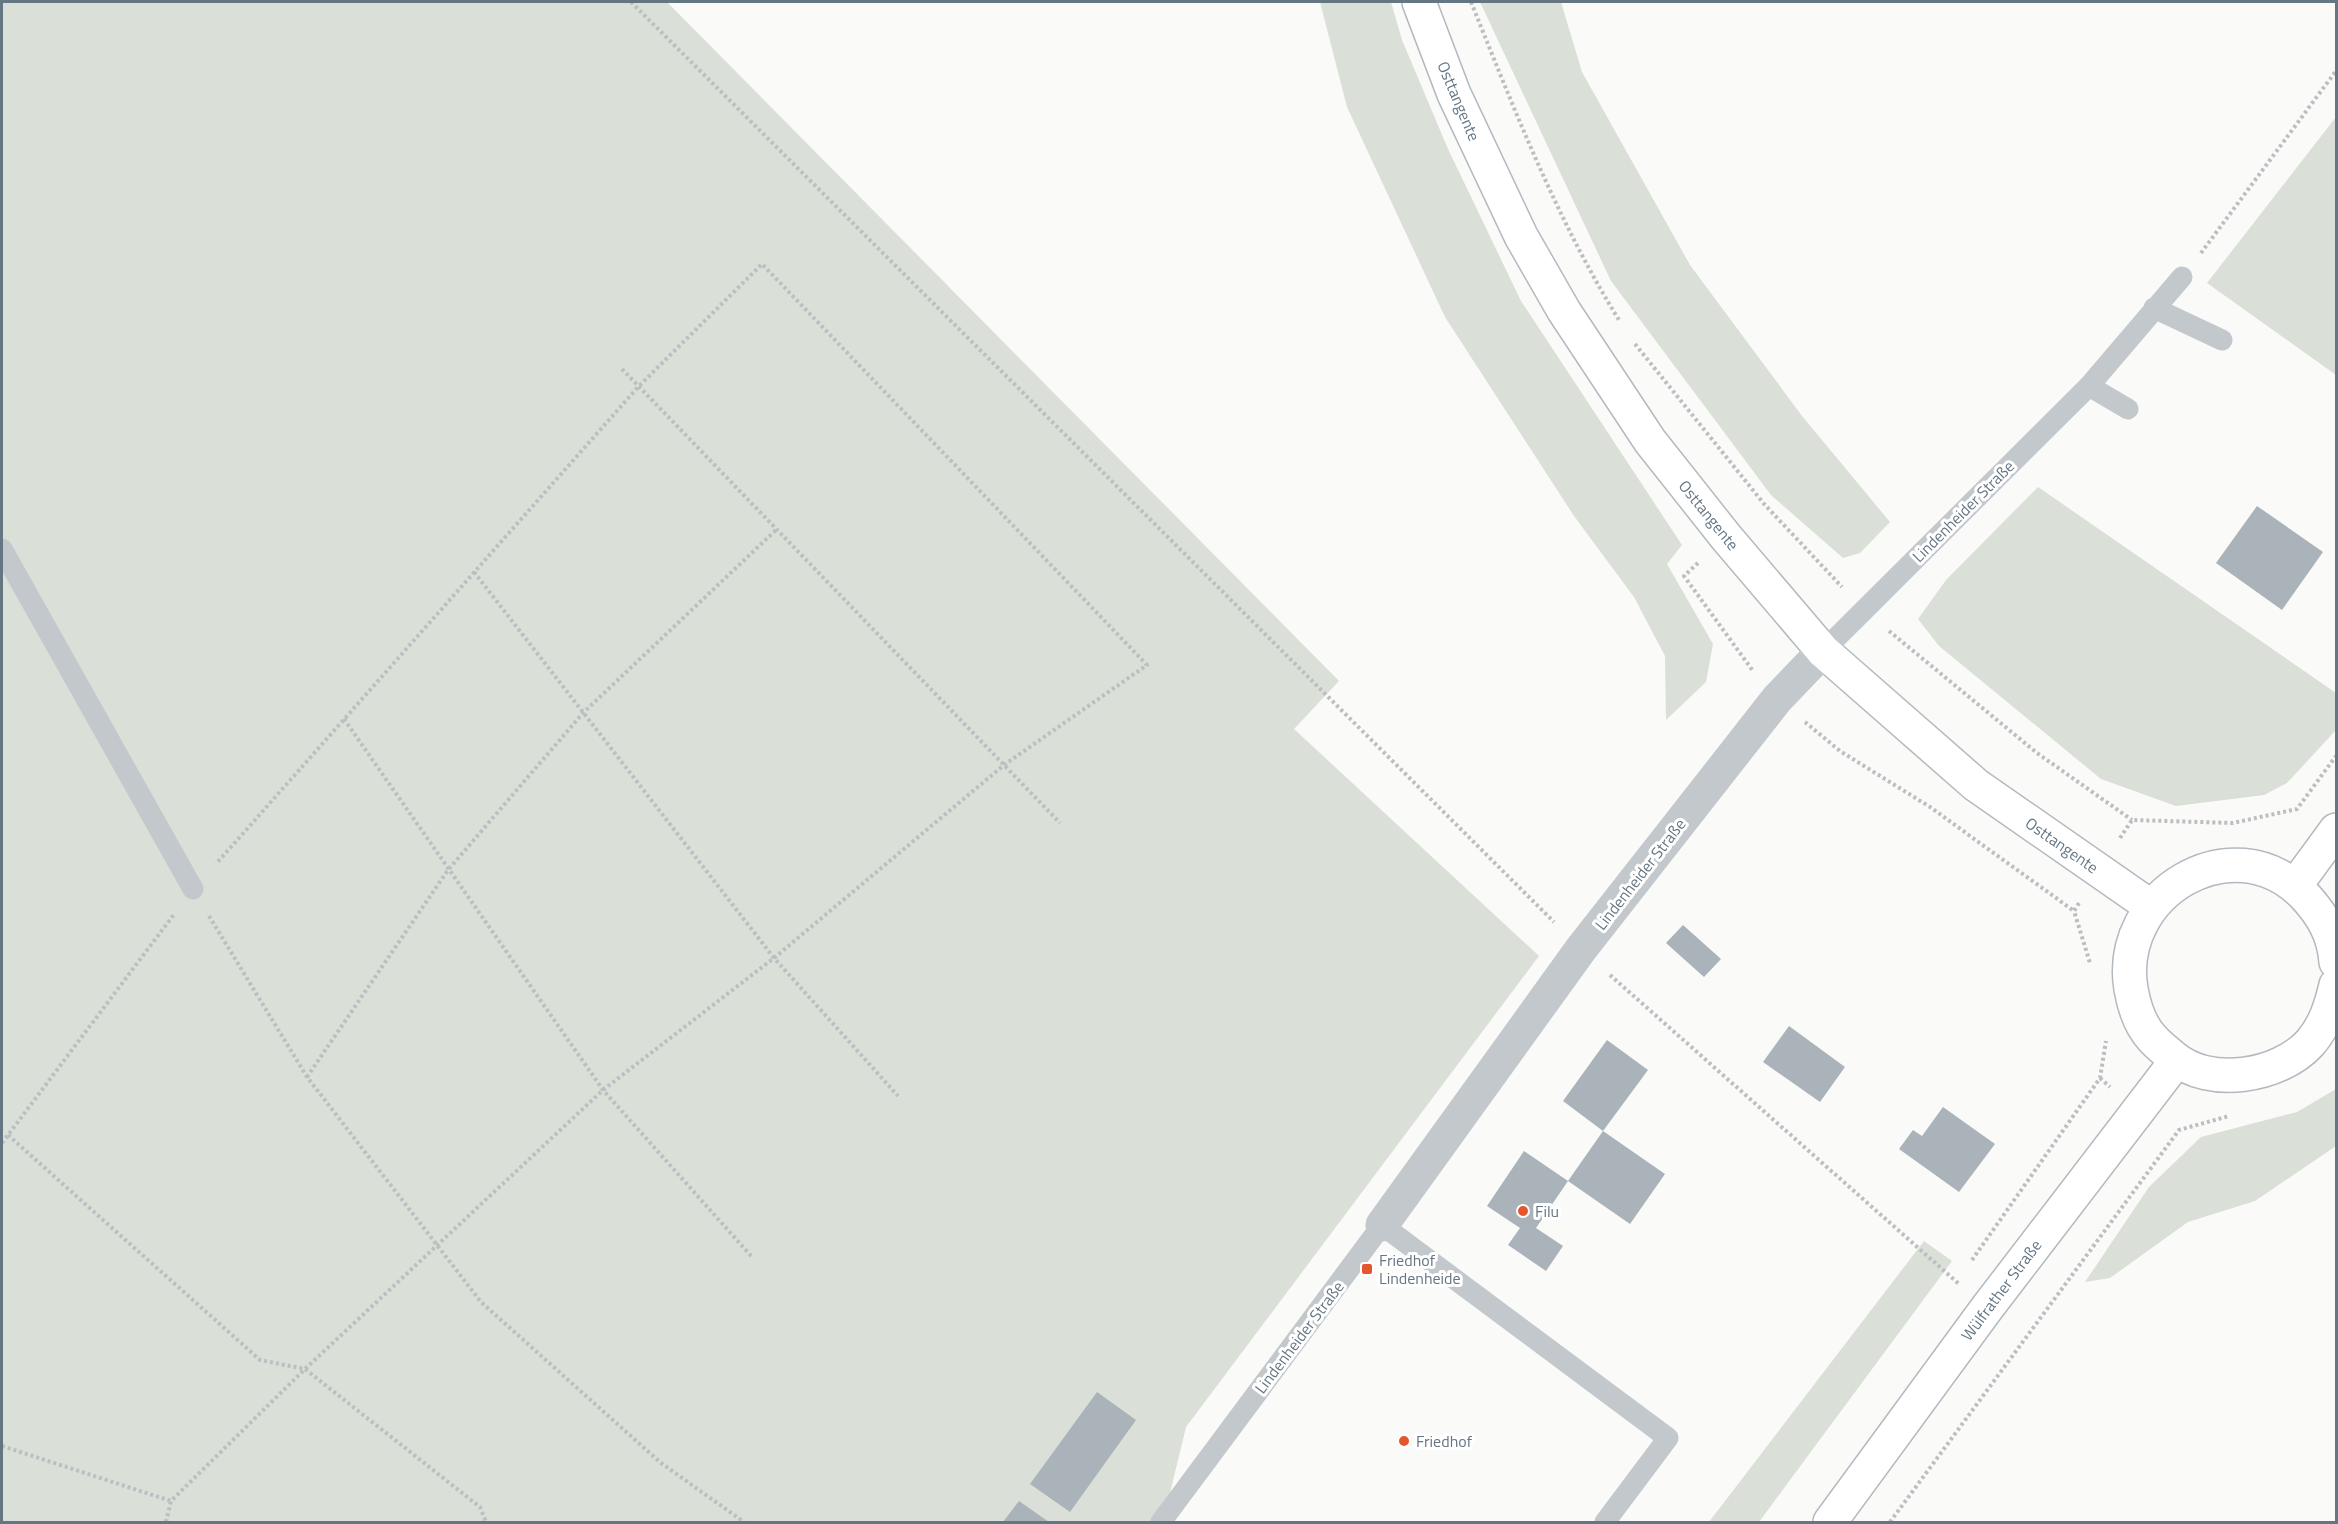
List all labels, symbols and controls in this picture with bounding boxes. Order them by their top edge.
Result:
street label: Osttangente [1431,57,1487,145]
street label: Lindenheider Straße [1907,455,2019,567]
street label: Osttangente [1673,475,1745,555]
street label: Osttangente [2021,811,2103,879]
street label: Lindenheider Straße [1589,813,1691,935]
place label: Filu [1535,1199,1559,1223]
marker: Filu [1516,1204,1530,1218]
street label: Wülfrather Straße [1955,1234,2047,1346]
place label: Friedhof Lindenheide [1379,1248,1461,1290]
marker: Friedhof Lindenheide [1360,1262,1374,1276]
street label: Lindenheider Straße [1249,1276,1349,1398]
place label: Friedhof [1416,1429,1473,1453]
marker: Friedhof [1397,1434,1411,1448]

